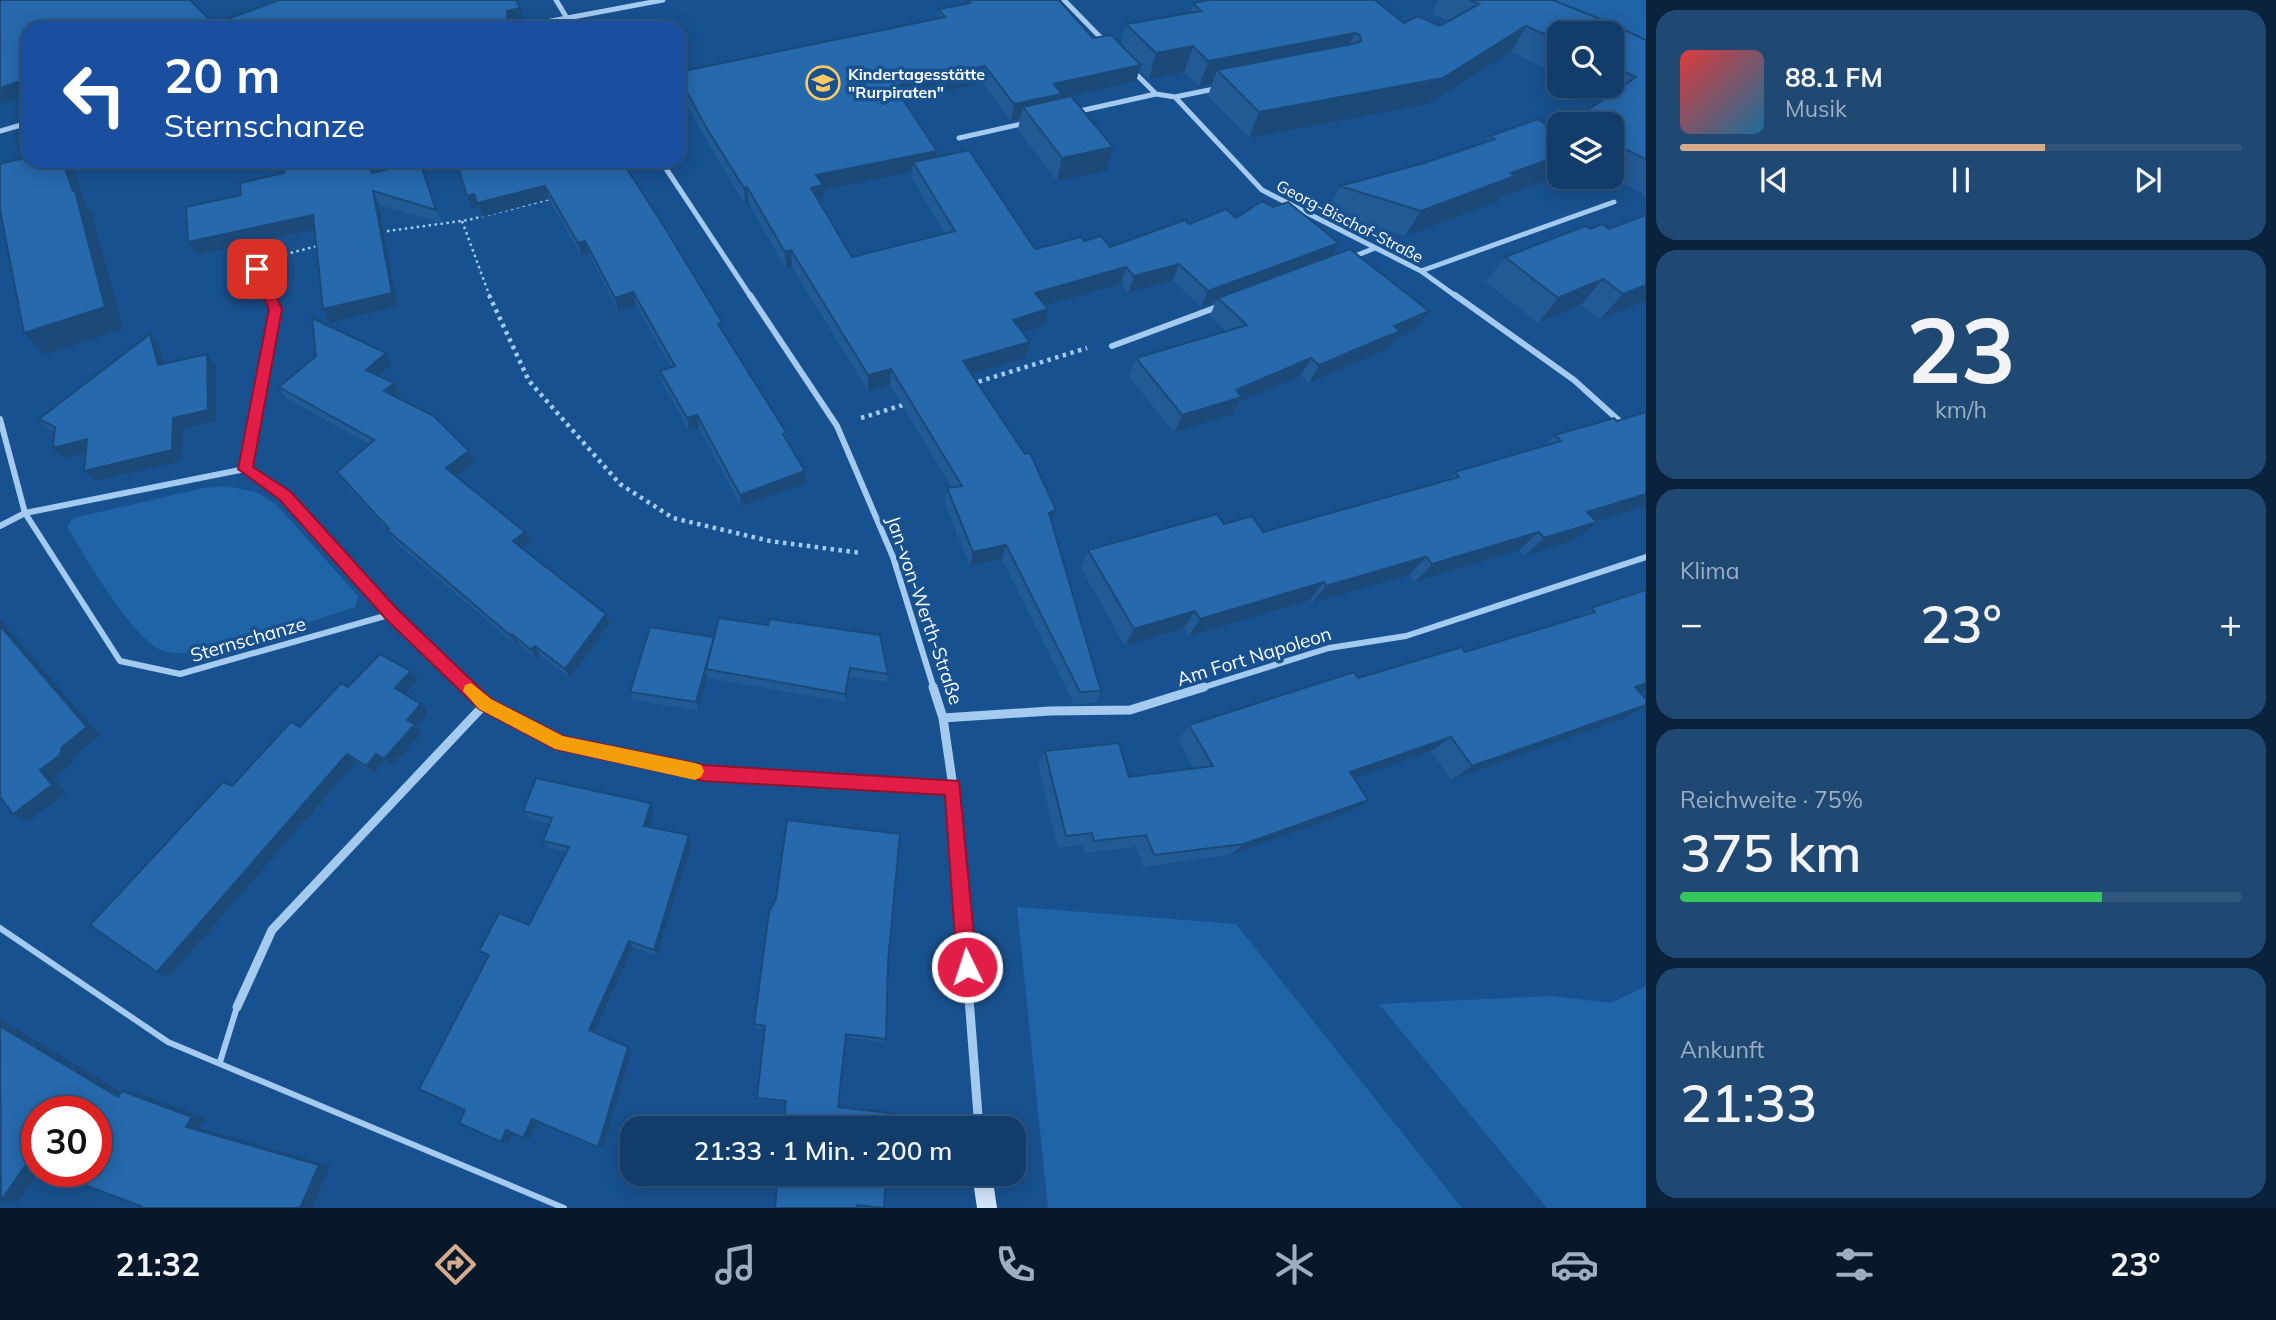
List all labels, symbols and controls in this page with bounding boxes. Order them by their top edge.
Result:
map controls [1547,21,1624,189]
button: search [1547,21,1624,98]
text: 20 m [164,44,280,105]
icon: left [49,49,140,140]
text: 88.1 FM [1785,61,1883,94]
school or university icon: Kindertagesstätte "Rurpiraten" [804,64,842,102]
place label: Kindertagesstätte "Rurpiraten" [848,64,985,102]
text: Musik [1785,94,1847,123]
text: Sternschanze [164,105,365,145]
button: layers [1547,112,1624,189]
icon: previous [1755,161,1793,199]
icon: pause [1942,161,1980,199]
icon: next [2129,161,2167,199]
street label: Georg-Bischof-Straße [1273,175,1427,267]
pin [227,239,287,299]
icon: arrive [238,250,276,288]
text: 23 [1906,292,2016,406]
text: km/h [1935,395,1987,424]
street label: Jan-von-Werth-Straße [881,512,969,708]
text: Klima [1680,556,1740,585]
text: 23° [1920,591,2002,656]
text: − [1680,599,1703,647]
text: + [2219,599,2242,647]
street label: Sternschanze [187,611,309,667]
street label: Am Fort Napoleon [1174,621,1334,691]
text: Reichweite · 75% [1680,785,1863,814]
text: 375 km [1680,820,1861,885]
position arrow [930,930,1004,1004]
text: Ankunft [1680,1035,1764,1064]
text: 21:33 [1680,1070,1817,1135]
speed limit sign: 30 [21,1096,112,1187]
text: 21:33 · 1 Min. · 200 m [694,1134,952,1167]
icon: directions [431,1240,480,1289]
icon: music [711,1240,760,1289]
icon: phone [991,1240,1040,1289]
icon: climate [1270,1240,1319,1289]
icon: car [1550,1240,1599,1289]
icon: filters [1830,1240,1879,1289]
text: 21:32 [115,1244,200,1284]
text: 23° [2110,1244,2160,1284]

